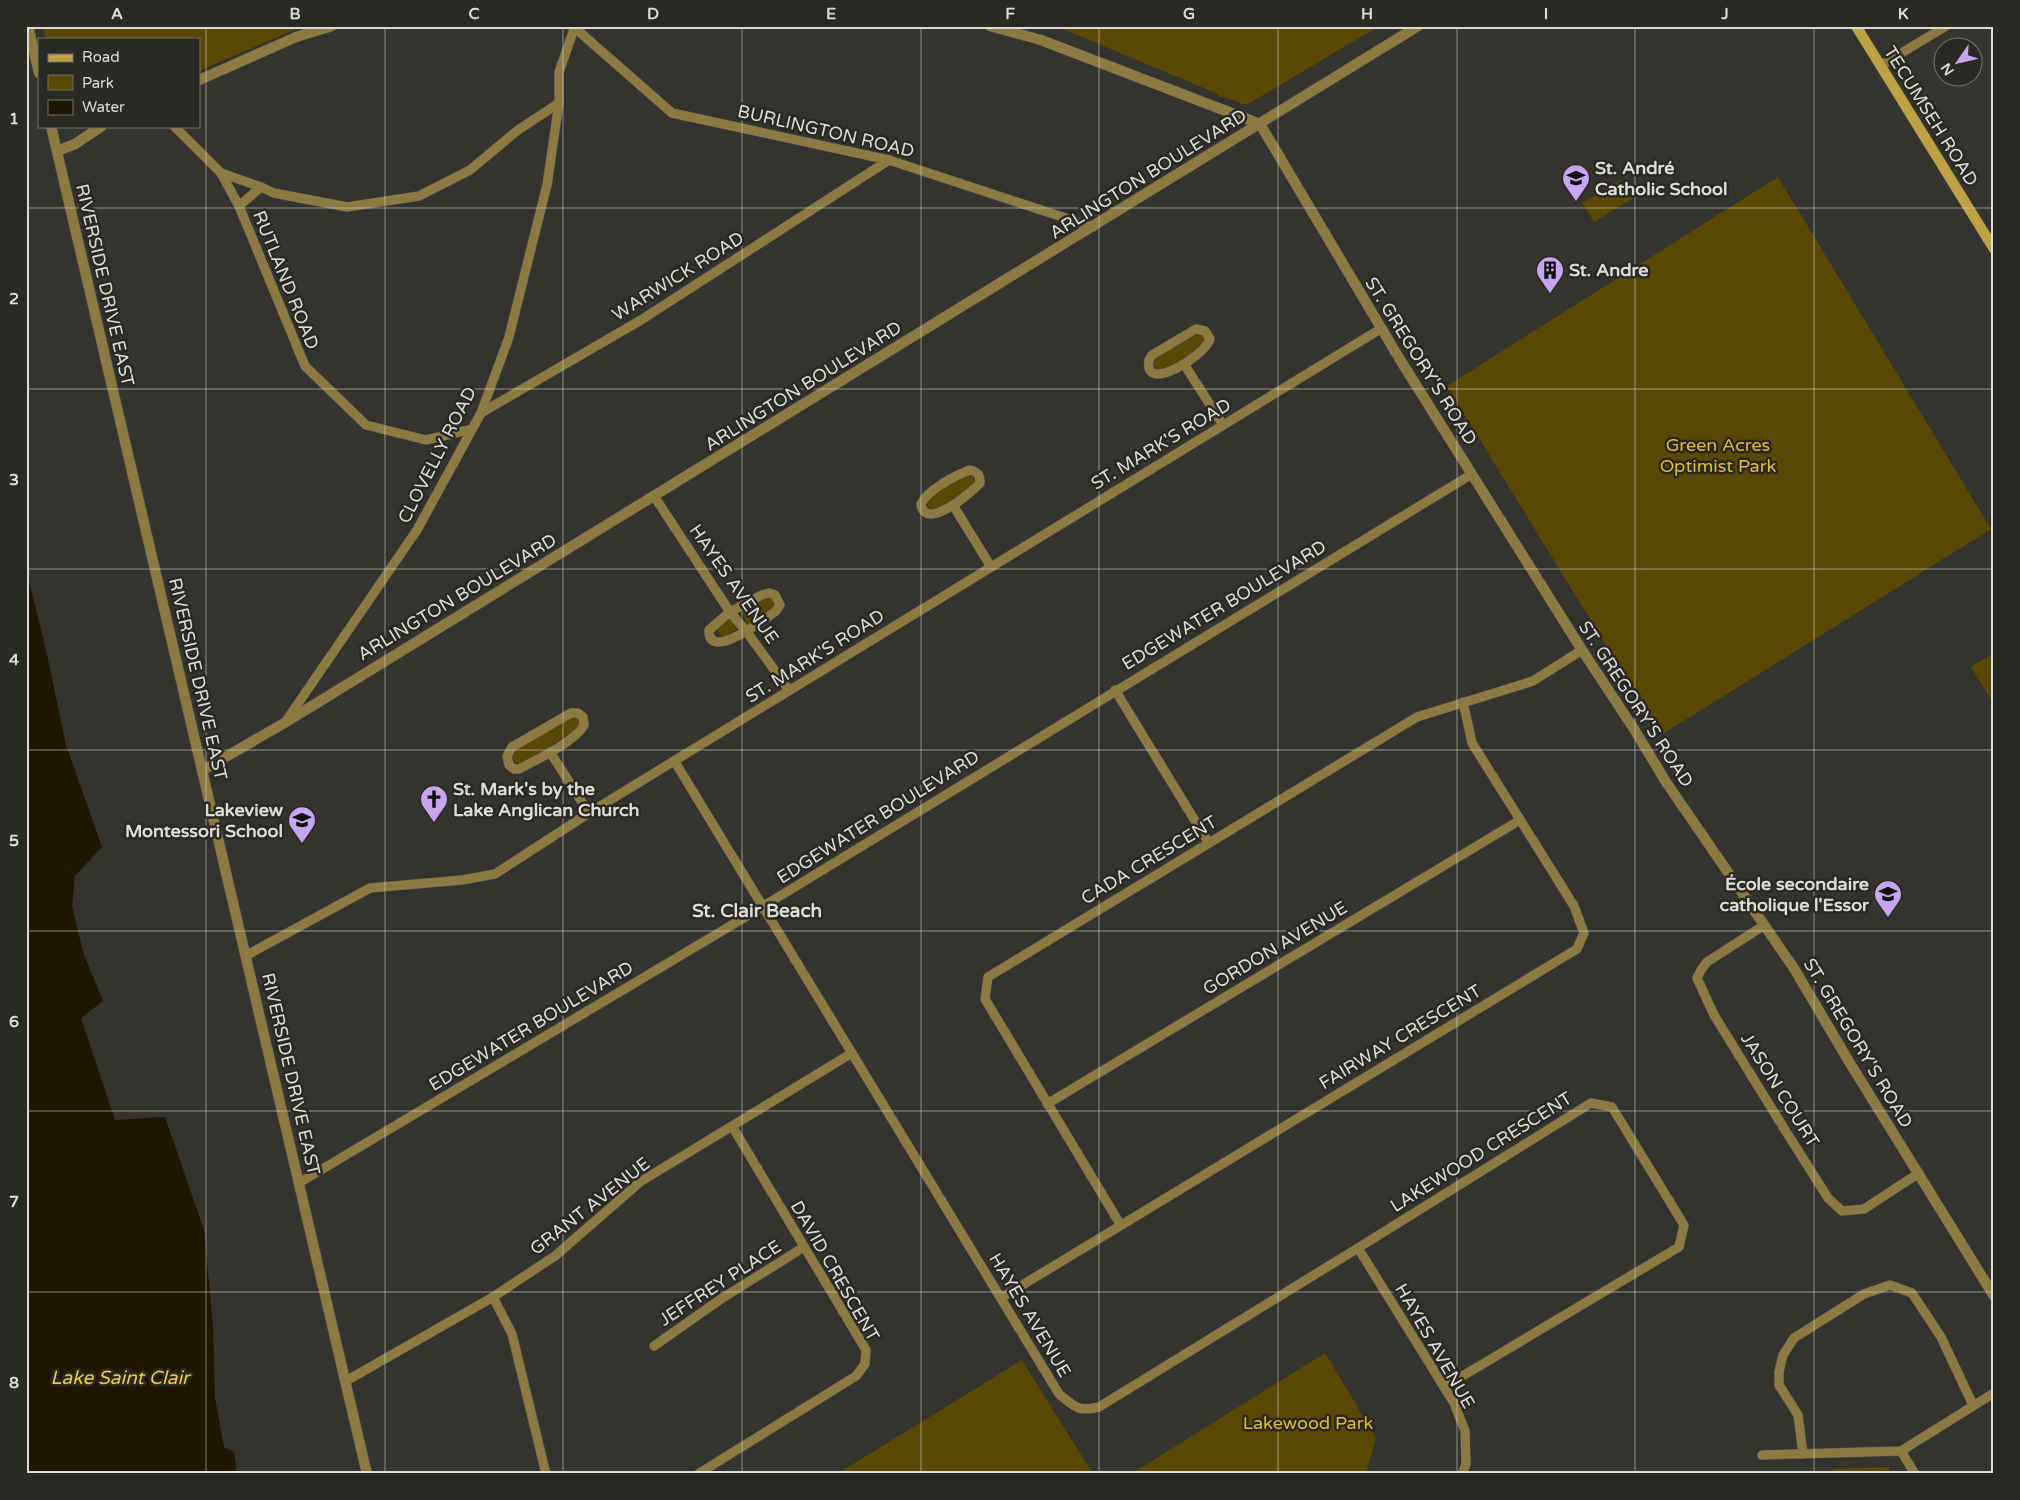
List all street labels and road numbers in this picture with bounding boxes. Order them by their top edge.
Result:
street label: TECUMSEH ROAD [1879,42,1983,190]
street label: BURLINGTON ROAD [735,100,917,162]
street label: ARLINGTON BOULEVARD [1045,104,1251,244]
street label: RIVERSIDE DRIVE EAST [71,182,139,388]
street label: RUTLAND ROAD [248,207,324,353]
street label: WARWICK ROAD [608,227,748,325]
street label: ST. GREGORY'S ROAD [1360,273,1482,449]
street label: ARLINGTON BOULEVARD [700,316,906,456]
street label: CLOVELLY ROAD [393,383,481,527]
street label: ST. MARK'S ROAD [1087,394,1235,494]
street label: HAYES AVENUE [685,520,783,648]
street label: ARLINGTON BOULEVARD [354,529,560,665]
street label: EDGEWATER BOULEVARD [1118,535,1330,675]
street label: RIVERSIDE DRIVE EAST [164,576,232,782]
street label: ST. MARK'S ROAD [742,604,888,708]
street label: ST. GREGORY'S ROAD [1574,617,1698,791]
street label: EDGEWATER BOULEVARD [773,746,983,888]
street label: CADA CRESCENT [1077,811,1221,909]
street label: GORDON AVENUE [1199,896,1351,1000]
street label: ST. GREGORY'S ROAD [1799,954,1917,1132]
street label: EDGEWATER BOULEVARD [425,956,637,1096]
street label: RIVERSIDE DRIVE EAST [257,971,325,1177]
street label: FAIRWAY CRESCENT [1315,980,1485,1094]
street label: JASON COURT [1736,1029,1824,1151]
street label: LAKEWOOD CRESCENT [1386,1087,1576,1217]
street label: GRANT AVENUE [526,1152,654,1260]
street label: DAVID CRESCENT [786,1197,884,1345]
street label: JEFFREY PLACE [655,1235,785,1331]
street label: HAYES AVENUE [984,1249,1076,1381]
street label: HAYES AVENUE [1390,1279,1480,1413]

